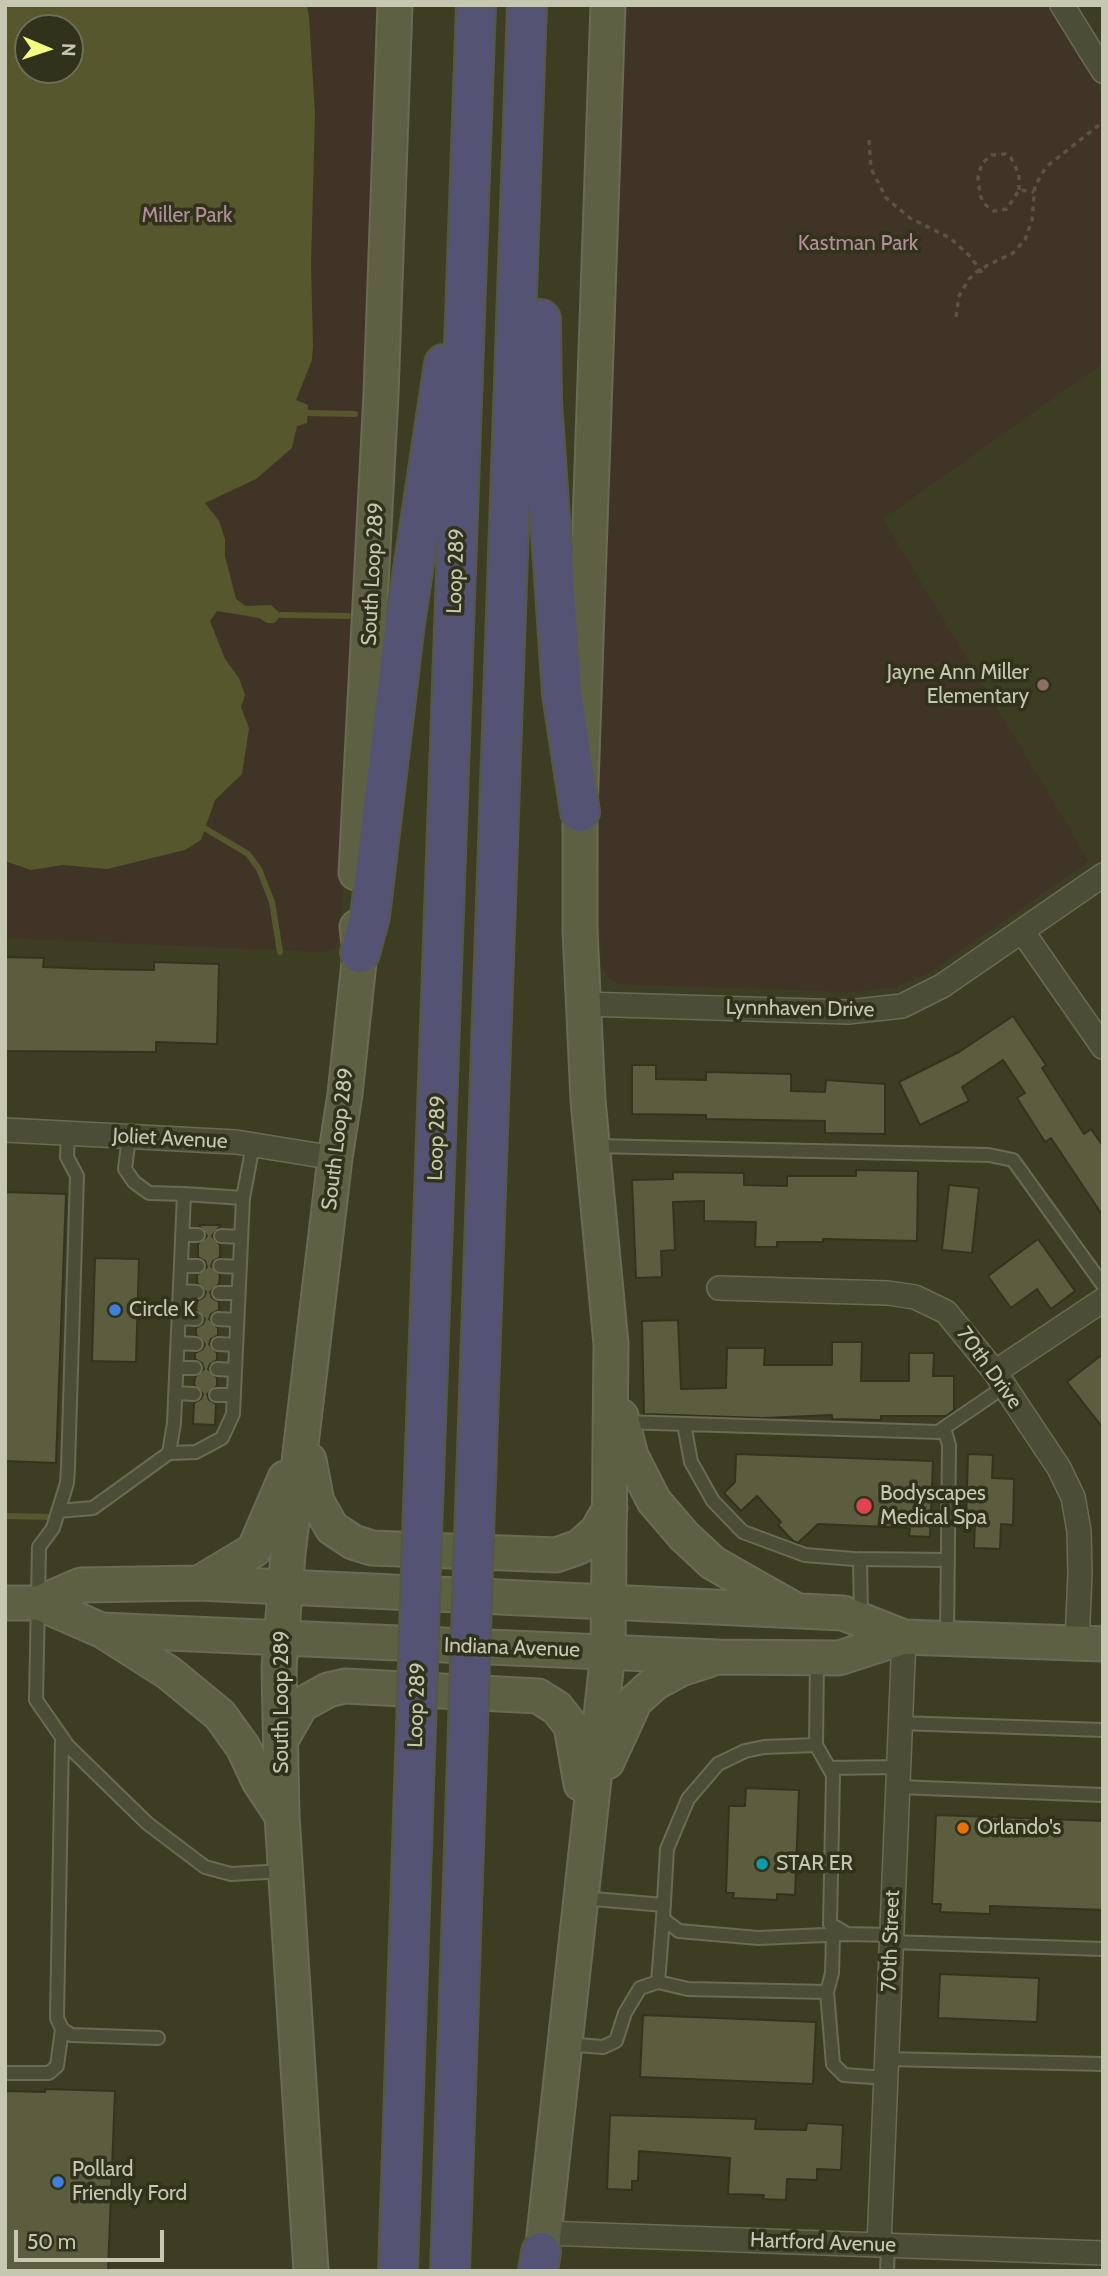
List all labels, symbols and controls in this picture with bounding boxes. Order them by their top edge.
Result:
north arrow [14,14,84,84]
text: N [57,43,80,57]
park label: Miller Park [141,203,233,229]
park label: Kastman Park [798,231,918,257]
street label: South Loop 289 [357,502,389,646]
street label: Loop 289 [442,528,470,614]
place label: Jayne Ann Miller Elementary [887,660,1029,710]
marker: Jayne Ann Miller Elementary [1035,677,1051,693]
street label: Lynnhaven Drive [726,995,874,1023]
street label: South Loop 289 [317,1066,359,1212]
street label: Loop 289 [423,1095,451,1181]
street label: Joliet Avenue [112,1123,228,1155]
place label: Circle K [129,1297,195,1323]
marker: Circle K [107,1302,123,1318]
street label: 70th Drive [951,1322,1027,1414]
place label: Bodyscapes Medical Spa [880,1481,987,1531]
marker: Bodyscapes Medical Spa [854,1496,874,1516]
street label: South Loop 289 [269,1630,295,1774]
street label: Indiana Avenue [443,1633,581,1663]
street label: Loop 289 [403,1662,431,1748]
place label: Orlando's [977,1815,1061,1841]
marker: Orlando's [955,1820,971,1836]
place label: STAR ER [776,1851,853,1877]
marker: STAR ER [754,1856,770,1872]
street label: 70th Street [877,1889,905,1993]
place label: Pollard Friendly Ford [72,2157,187,2207]
marker: Pollard Friendly Ford [50,2174,66,2190]
scale bar [18,2216,168,2260]
street label: Hartford Avenue [750,2228,896,2258]
text: 50 m [27,2229,76,2254]

